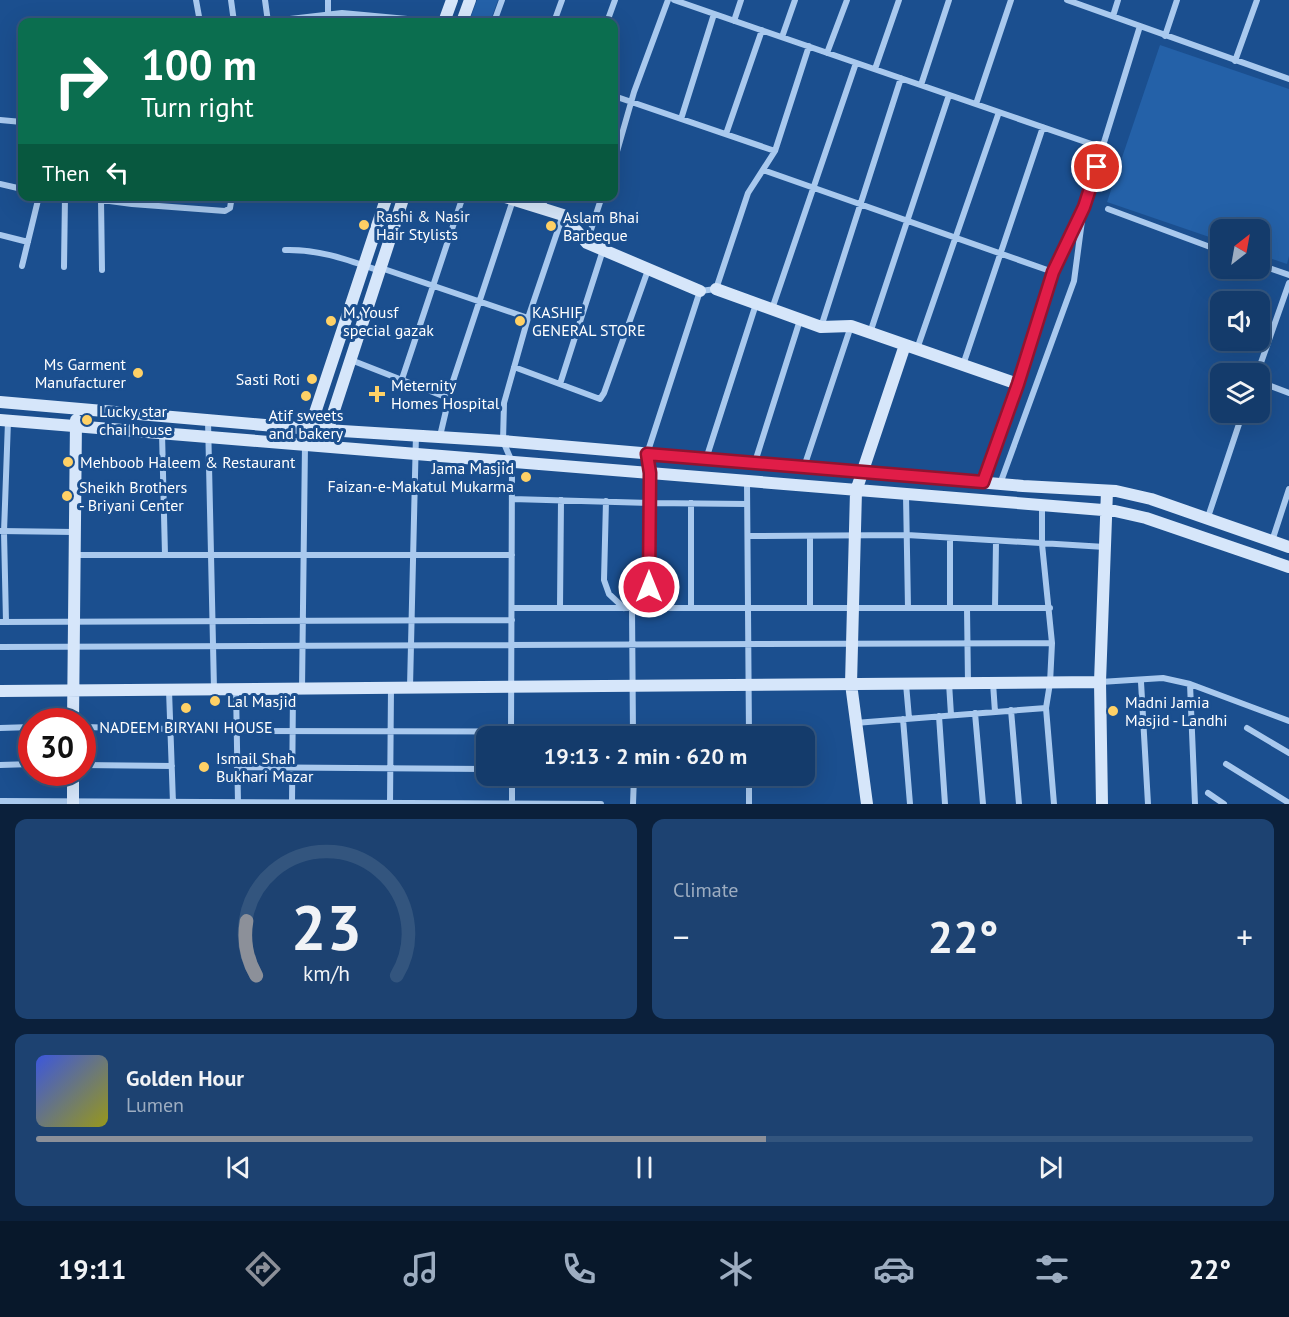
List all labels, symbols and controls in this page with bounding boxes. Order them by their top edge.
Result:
text: 100 m [141,37,257,92]
icon: right [42,42,120,120]
text: Turn right [141,90,254,124]
pin [1071,141,1122,192]
icon: arrive [1080,150,1113,183]
icon: left [101,156,134,189]
text: Then [42,159,89,187]
place label: Rashi & Nasir Hair Stylists [376,206,470,244]
place label: Aslam Bhai Barbeque [563,207,639,245]
marker: Rashi & Nasir Hair Stylists [357,218,371,232]
marker: Aslam Bhai Barbeque [544,219,558,233]
north arrow [1210,219,1270,279]
map controls [1210,219,1270,423]
button: sound [1210,291,1270,351]
place label: M. Yousf special gazak [343,302,434,340]
place label: KASHIF GENERAL STORE [532,302,646,340]
marker: M. Yousf special gazak [324,314,338,328]
marker: KASHIF GENERAL STORE [513,314,527,328]
place label: Ms Garment Manufacturer [35,354,127,392]
button: layers [1210,363,1270,423]
marker: Ms Garment Manufacturer [131,366,145,380]
place label: Sasti Roti [236,369,300,389]
marker: Sasti Roti [305,372,319,386]
place label: Meternity Homes Hospital [391,375,500,413]
marker: Meternity Homes Hospital [368,385,386,403]
marker: Atif sweets and bakery [299,389,313,403]
place label: Lucky star chai house [99,401,172,439]
place label: Atif sweets and bakery [269,405,344,443]
marker: Lucky star chai house [80,413,94,427]
place label: Mehboob Haleem & Restaurant [80,452,296,472]
marker: Mehboob Haleem & Restaurant [61,455,75,469]
place label: Jama Masjid Faizan-e-Makatul Mukarma [328,458,514,496]
marker: Jama Masjid Faizan-e-Makatul Mukarma [519,470,533,484]
place label: Sheikh Brothers - Briyani Center [79,477,187,515]
marker: Sheikh Brothers - Briyani Center [60,489,74,503]
position arrow [617,555,681,619]
place label: Lal Masjid [227,691,296,711]
place label: Madni Jamia Masjid - Landhi [1125,692,1228,730]
marker: Lal Masjid [208,694,222,708]
marker: NADEEM BIRYANI HOUSE [179,701,193,715]
marker: Madni Jamia Masjid - Landhi [1106,704,1120,718]
speed limit sign: 30 [18,708,96,786]
place label: NADEEM BIRYANI HOUSE [99,717,273,737]
text: 19:13 · 2 min · 620 m [544,742,747,770]
place label: Ismail Shah Bukhari Mazar [216,748,314,786]
marker: Ismail Shah Bukhari Mazar [197,760,211,774]
text: Climate [673,877,739,903]
text: 23 [291,886,361,967]
text: 22° [928,907,998,965]
text: − [673,915,690,958]
text: + [1236,915,1253,958]
text: km/h [302,959,349,987]
text: Golden Hour [126,1064,244,1092]
text: Lumen [126,1092,184,1118]
icon: previous [222,1151,255,1184]
icon: pause [628,1151,661,1184]
icon: next [1034,1151,1067,1184]
icon: directions [242,1248,284,1290]
icon: music [400,1248,442,1290]
icon: phone [558,1248,600,1290]
icon: climate [715,1248,757,1290]
icon: car [873,1248,915,1290]
icon: filters [1031,1248,1073,1290]
text: 19:11 [58,1252,126,1286]
text: 22° [1189,1252,1231,1286]

